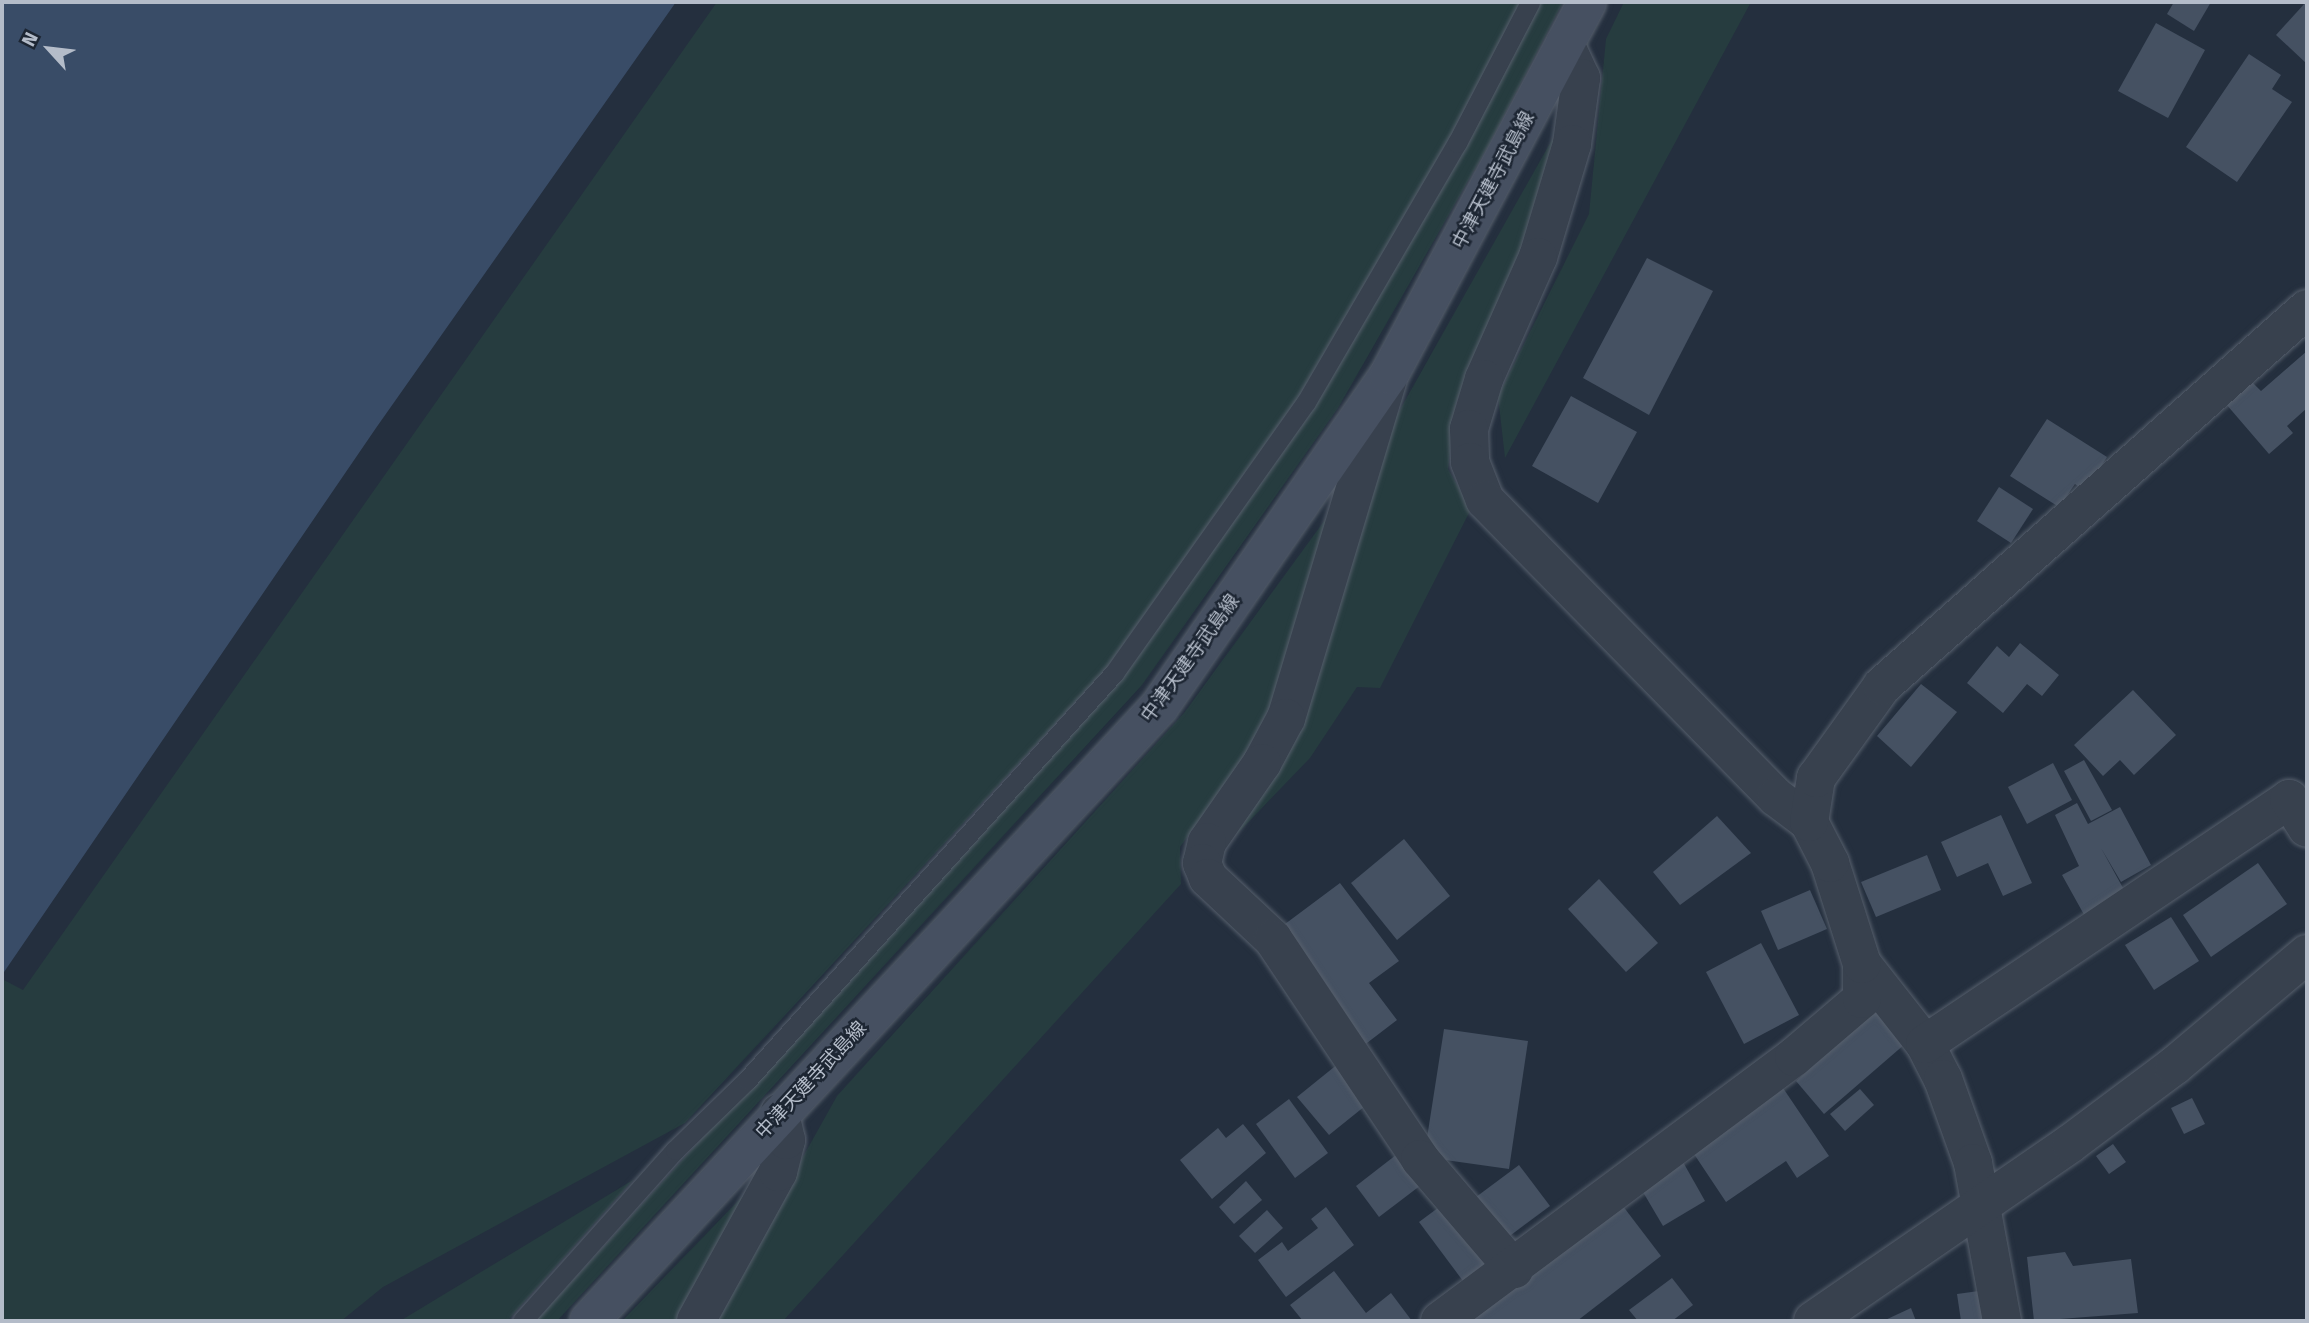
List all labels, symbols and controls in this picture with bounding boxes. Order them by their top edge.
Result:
north arrow [14,14,84,84]
text: N [17,28,43,50]
street label: 中津天建寺武島線 [1447,108,1539,252]
street label: 中津天建寺武島線 [1136,590,1244,726]
street label: 中津天建寺武島線 [751,1017,871,1143]

